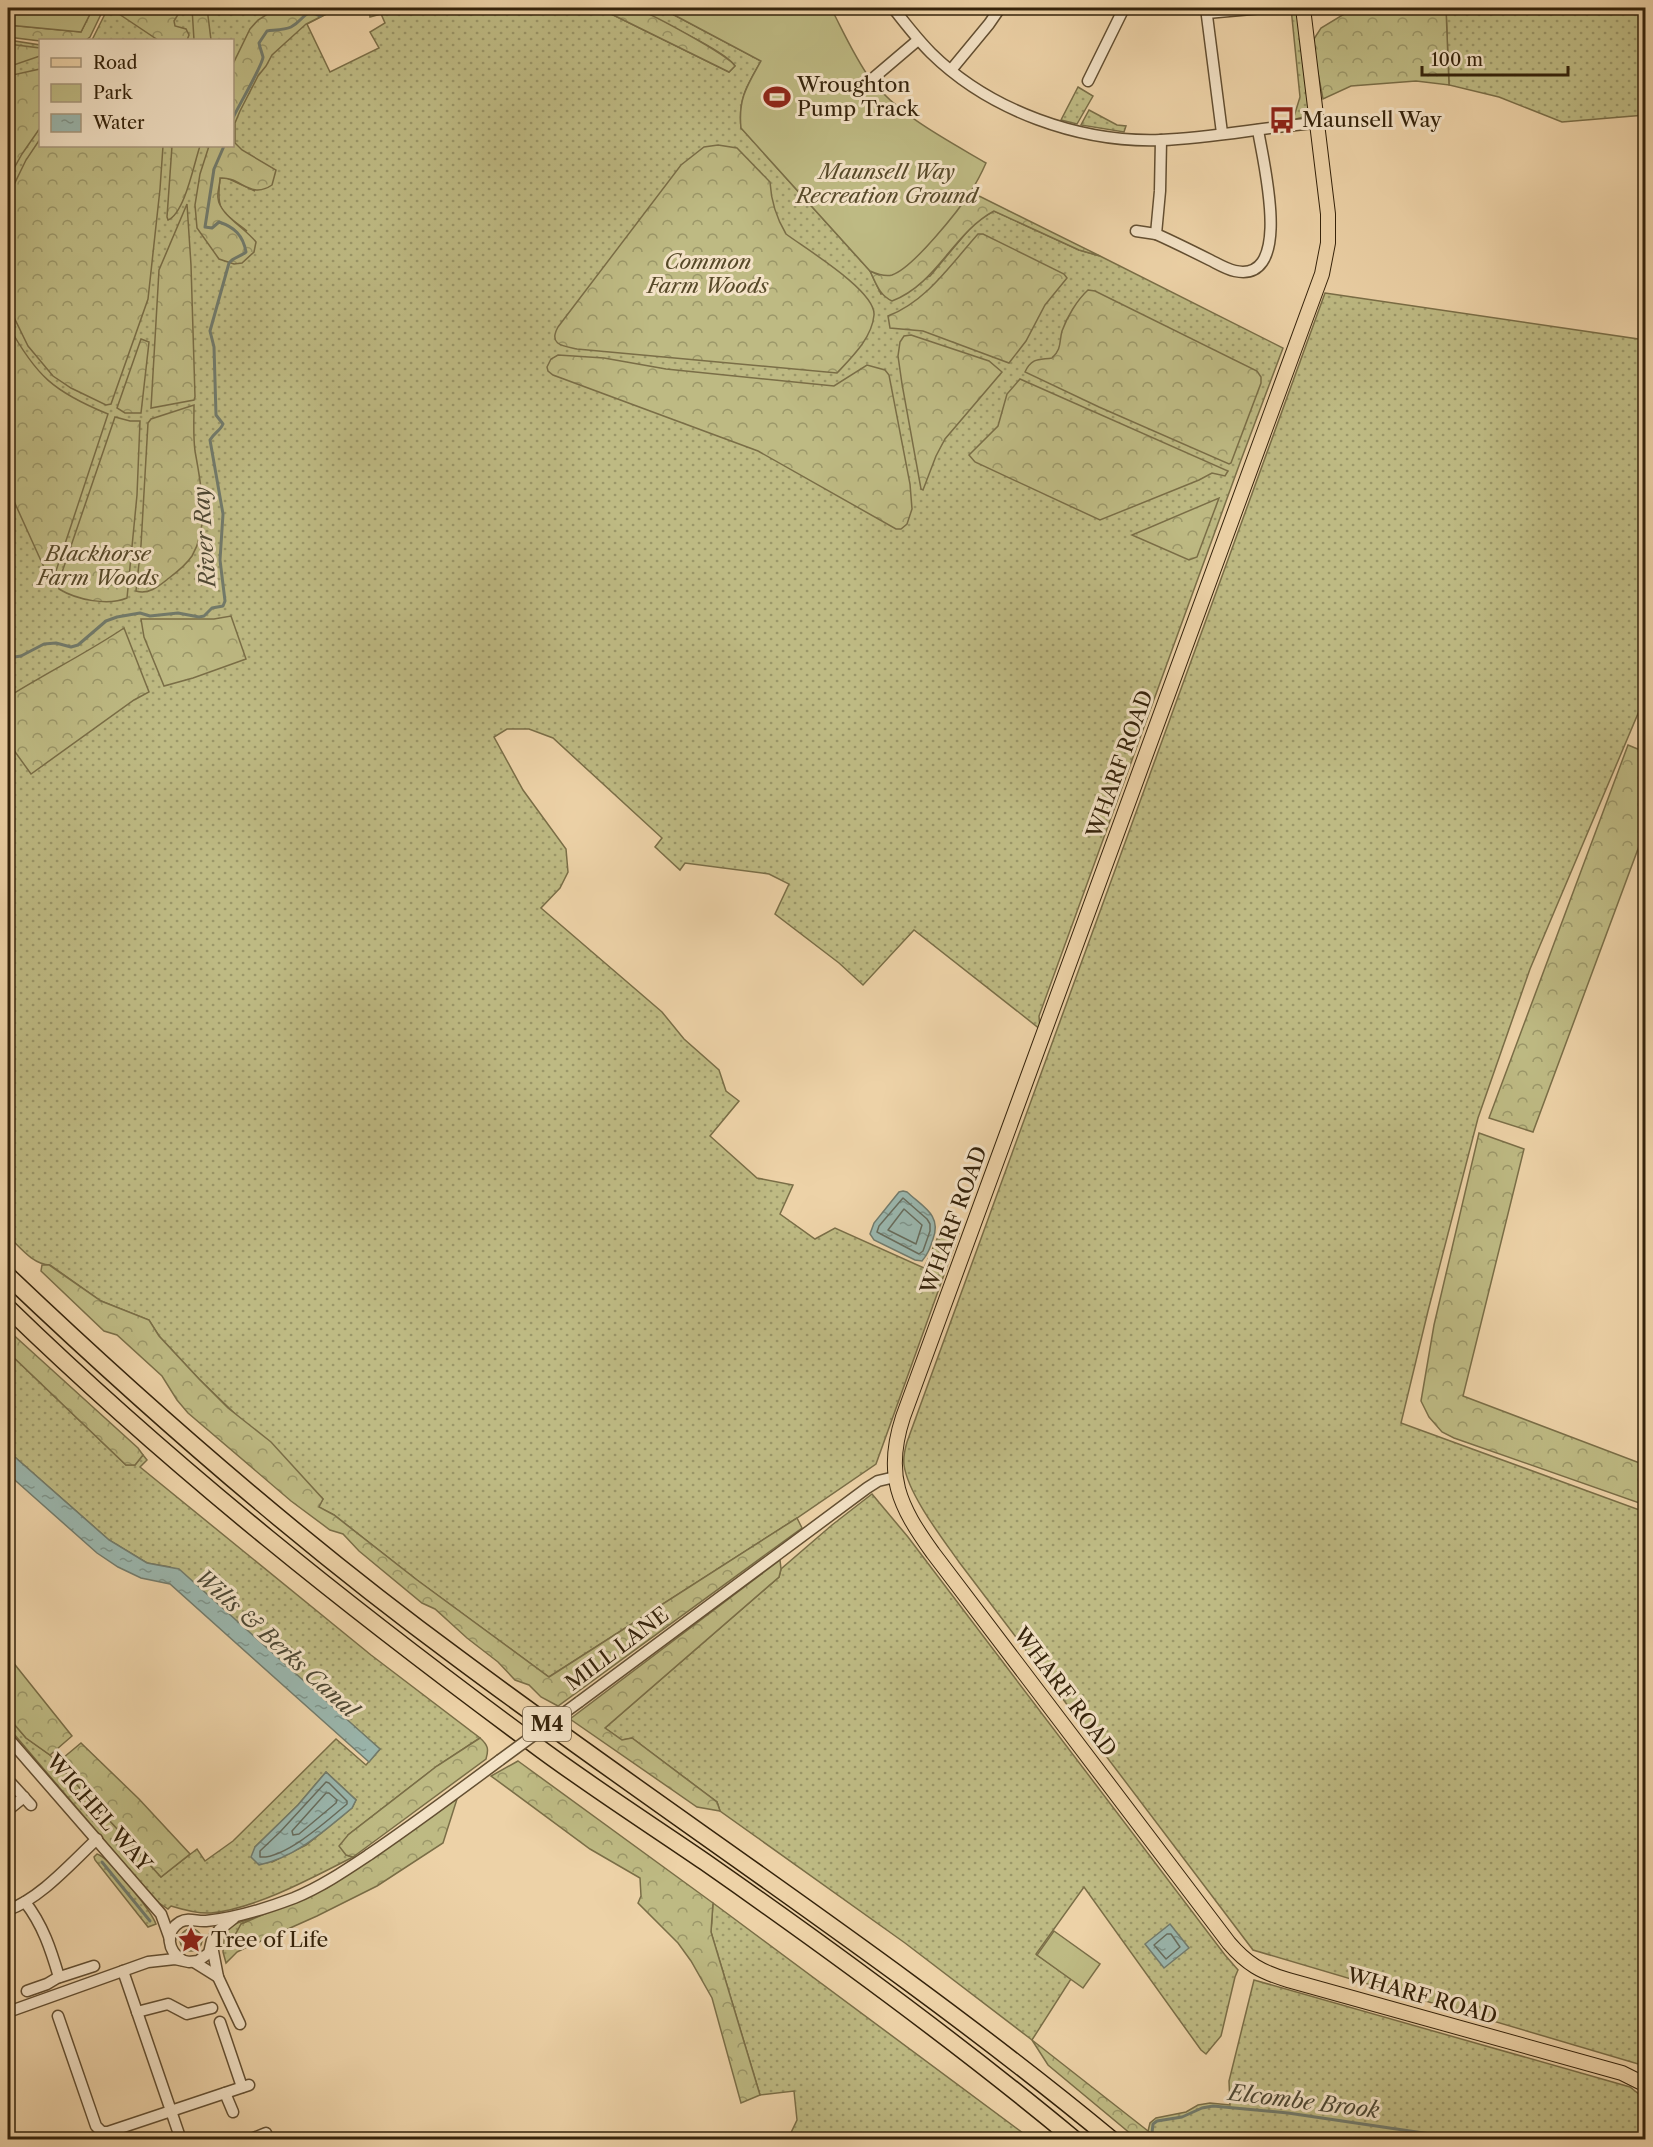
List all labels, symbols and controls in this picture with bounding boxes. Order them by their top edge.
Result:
legend [39,39,234,147]
scale bar [1422,39,1568,77]
text: 100 m [1431,49,1483,71]
text: Road [93,52,138,74]
place label: Wroughton Pump Track [796,72,920,121]
text: Park [93,82,134,104]
sports icon: Wroughton Pump Track [762,82,792,112]
bus stop icon: Maunsell Way [1267,105,1297,135]
place label: Maunsell Way [1302,107,1442,132]
text: Water [92,112,145,134]
park label: Maunsell Way Recreation Ground [794,159,980,208]
park label: Common Farm Woods [645,249,770,298]
water label: River Ray [188,486,222,590]
park label: Blackhorse Farm Woods [35,541,160,590]
street label: WHARF ROAD [1081,687,1158,842]
street label: WHARF ROAD [915,1143,992,1298]
water label: Wilts & Berks Canal [190,1563,366,1726]
street label: MILL LANE [560,1602,673,1696]
street label: WHARF ROAD [1008,1622,1122,1761]
road number: M4 [523,1707,571,1741]
street label: WICHEL WAY [41,1748,158,1877]
place icon: Tree of Life [176,1925,206,1955]
place label: Tree of Life [211,1927,328,1952]
street label: WHARF ROAD [1343,1962,1500,2029]
water label: Elcombe Brook [1225,2079,1381,2124]

